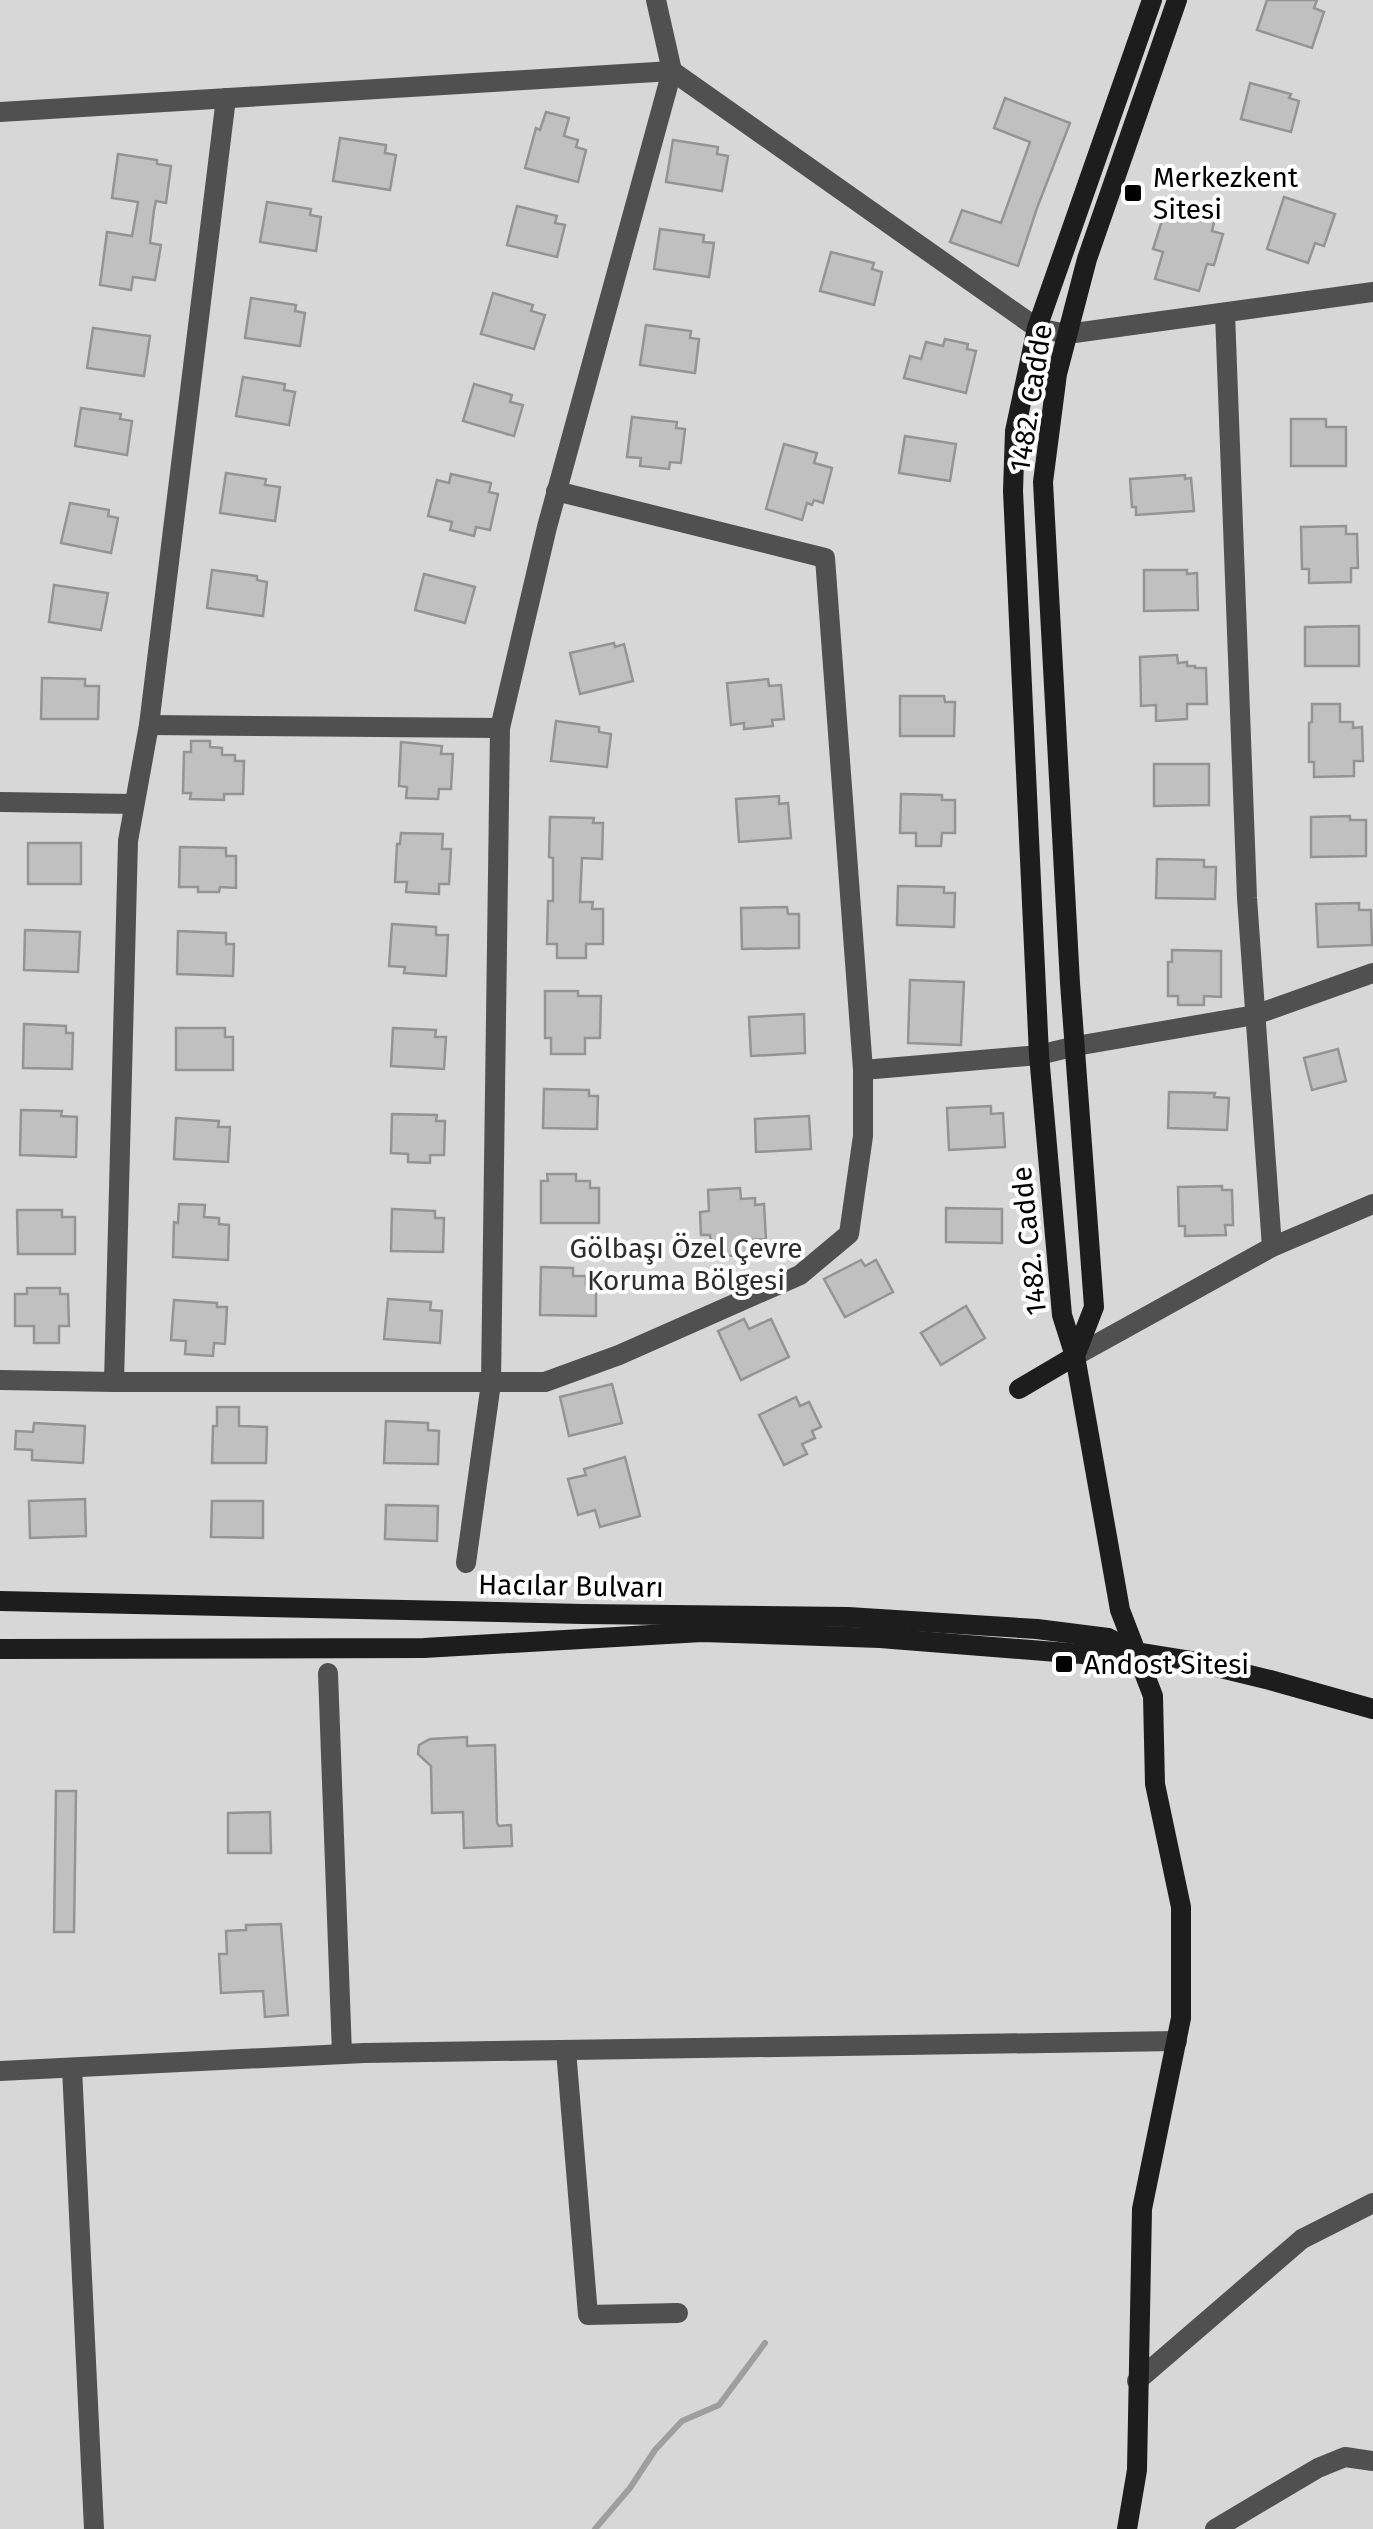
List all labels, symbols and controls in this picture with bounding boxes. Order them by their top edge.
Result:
place label: Merkezkent Sitesi [1153,161,1299,226]
marker: Merkezkent Sitesi [1122,182,1144,204]
street label: 1482. Cadde [1003,322,1059,474]
street label: 1482. Cadde [1005,1165,1053,1317]
park label: Gölbaşı Özel Çevre Koruma Bölgesi [569,1232,803,1297]
street label: Hacılar Bulvarı [478,1568,664,1604]
place label: Andost Sitesi [1084,1648,1249,1681]
marker: Andost Sitesi [1053,1653,1075,1675]

